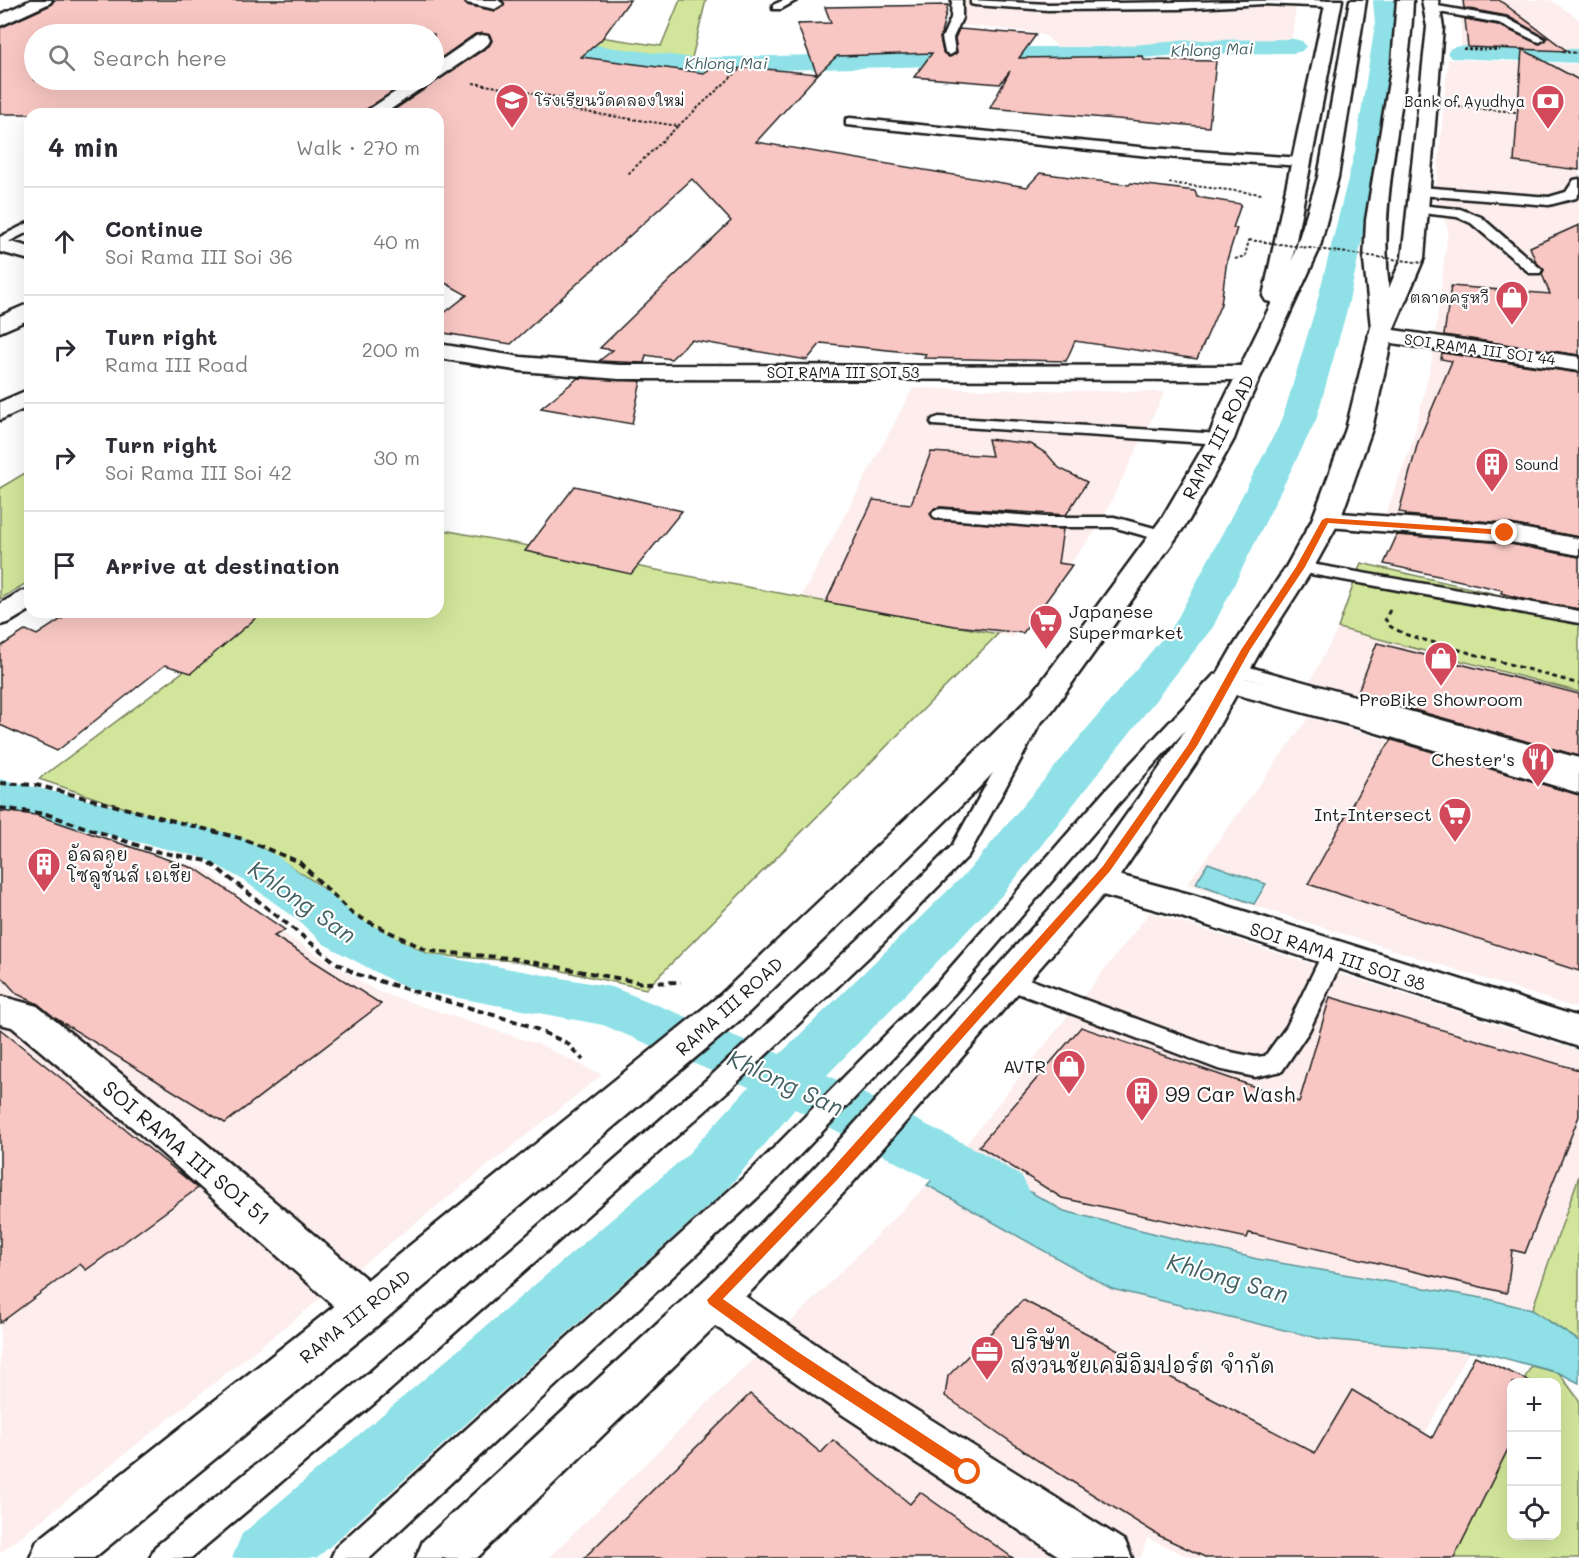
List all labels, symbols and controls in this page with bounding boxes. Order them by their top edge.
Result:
search box [24,24,444,90]
water label: Khlong Mai [1170,37,1254,61]
icon: search [45,41,78,74]
text: Search here [93,43,227,72]
water label: Khlong Mai [684,52,768,73]
school or university icon: โรงเรียนวัดคลองใหม่ [494,82,530,129]
bank icon: Bank of Ayudhya [1530,83,1566,130]
place label: โรงเรียนวัดคลองใหม่ [534,90,684,110]
place label: Bank of Ayudhya [1404,91,1525,111]
text: 4 min [48,130,118,164]
text: Walk · 270 m [296,134,420,160]
text: Continue [105,214,203,243]
icon: ahead [48,225,81,258]
text: 40 m [374,228,420,254]
text: Soi Rama III Soi 36 [105,243,293,269]
shop icon: ตลาดครูหวี [1494,279,1530,326]
place label: ตลาดครูหวี [1410,287,1489,309]
text: Turn right [105,322,217,351]
street label: SOI RAMA III SOI 44 [1403,328,1557,370]
icon: right [48,333,81,366]
text: 200 m [362,336,420,362]
text: Rama III Road [105,351,248,377]
street label: SOI RAMA III SOI 53 [767,362,919,382]
street label: RAMA III ROAD [1176,371,1260,503]
text: Turn right [105,430,217,459]
icon: right [48,441,81,474]
text: 30 m [374,444,420,470]
building icon: Sound [1474,446,1510,493]
place label: Sound [1515,454,1558,474]
text: Soi Rama III Soi 42 [105,459,292,485]
route end [1491,519,1517,545]
icon: arrive [48,549,81,582]
text: Arrive at destination [105,551,340,580]
place label: Japanese Supermarket [1069,599,1183,644]
supermarket icon: Japanese Supermarket [1028,603,1064,650]
shop icon: ProBike Showroom [1423,640,1459,687]
place label: ProBike Showroom [1359,687,1523,711]
restaurant icon: Chester's [1520,741,1556,788]
place label: Chester's [1431,747,1515,771]
supermarket icon: Int-Intersect [1437,796,1473,843]
place label: Int-Intersect [1314,802,1432,826]
place label: อัลลอย โซลูชั่นส์ เอเชีย [66,842,192,889]
building icon: อัลลอย โซลูชั่นส์ เอเชีย [26,846,62,893]
water label: Khlong San [243,852,363,950]
street label: SOI RAMA III SOI 38 [1247,916,1429,996]
street label: RAMA III ROAD [670,951,788,1061]
water label: Khlong San [723,1042,849,1122]
shop icon: AVTR [1051,1048,1087,1095]
place label: AVTR [1003,1054,1046,1078]
street label: SOI RAMA III SOI 51 [98,1074,276,1230]
building icon: 99 Car Wash [1124,1075,1160,1122]
place label: 99 Car Wash [1165,1080,1295,1107]
water label: Khlong San [1164,1245,1292,1309]
street label: RAMA III ROAD [294,1264,416,1368]
place label: บริษัท สงวนชัยเคมีอิมปอร์ต จำกัด [1010,1327,1275,1378]
office icon: บริษัท สงวนชัยเคมีอิมปอร์ต จำกัด [969,1334,1005,1381]
map controls [1507,1378,1561,1540]
button: + [1507,1378,1561,1432]
button: − [1507,1432,1561,1486]
route start [954,1458,980,1484]
button: locate [1507,1486,1561,1540]

